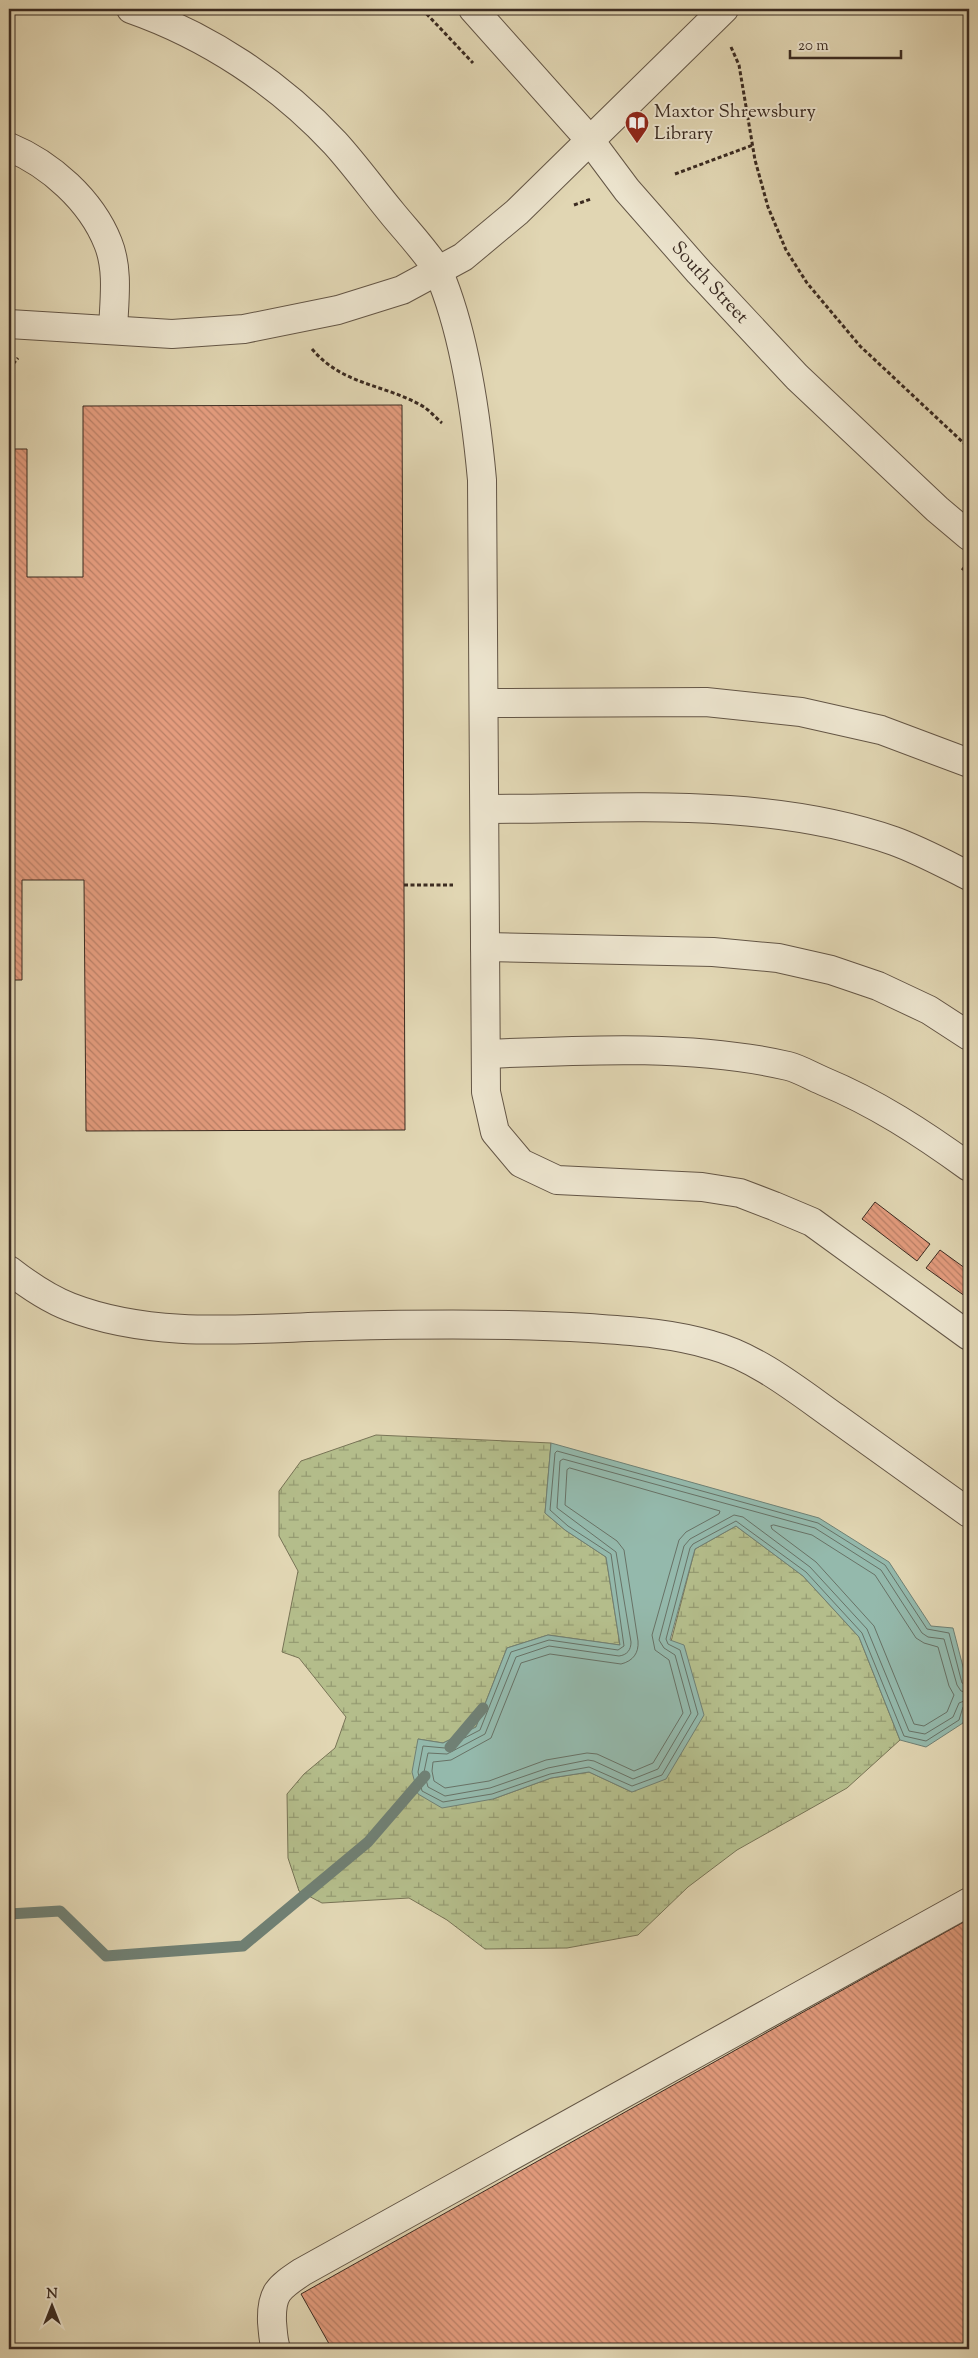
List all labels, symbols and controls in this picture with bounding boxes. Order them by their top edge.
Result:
scale bar [790,28,902,60]
text: 20 m [798,36,829,57]
place label: Maxtor Shrewsbury Library [654,99,816,148]
library icon: Maxtor Shrewsbury Library [624,110,650,144]
street label: South Street [665,236,755,330]
north arrow [28,2280,78,2330]
text: N [46,2285,58,2305]

